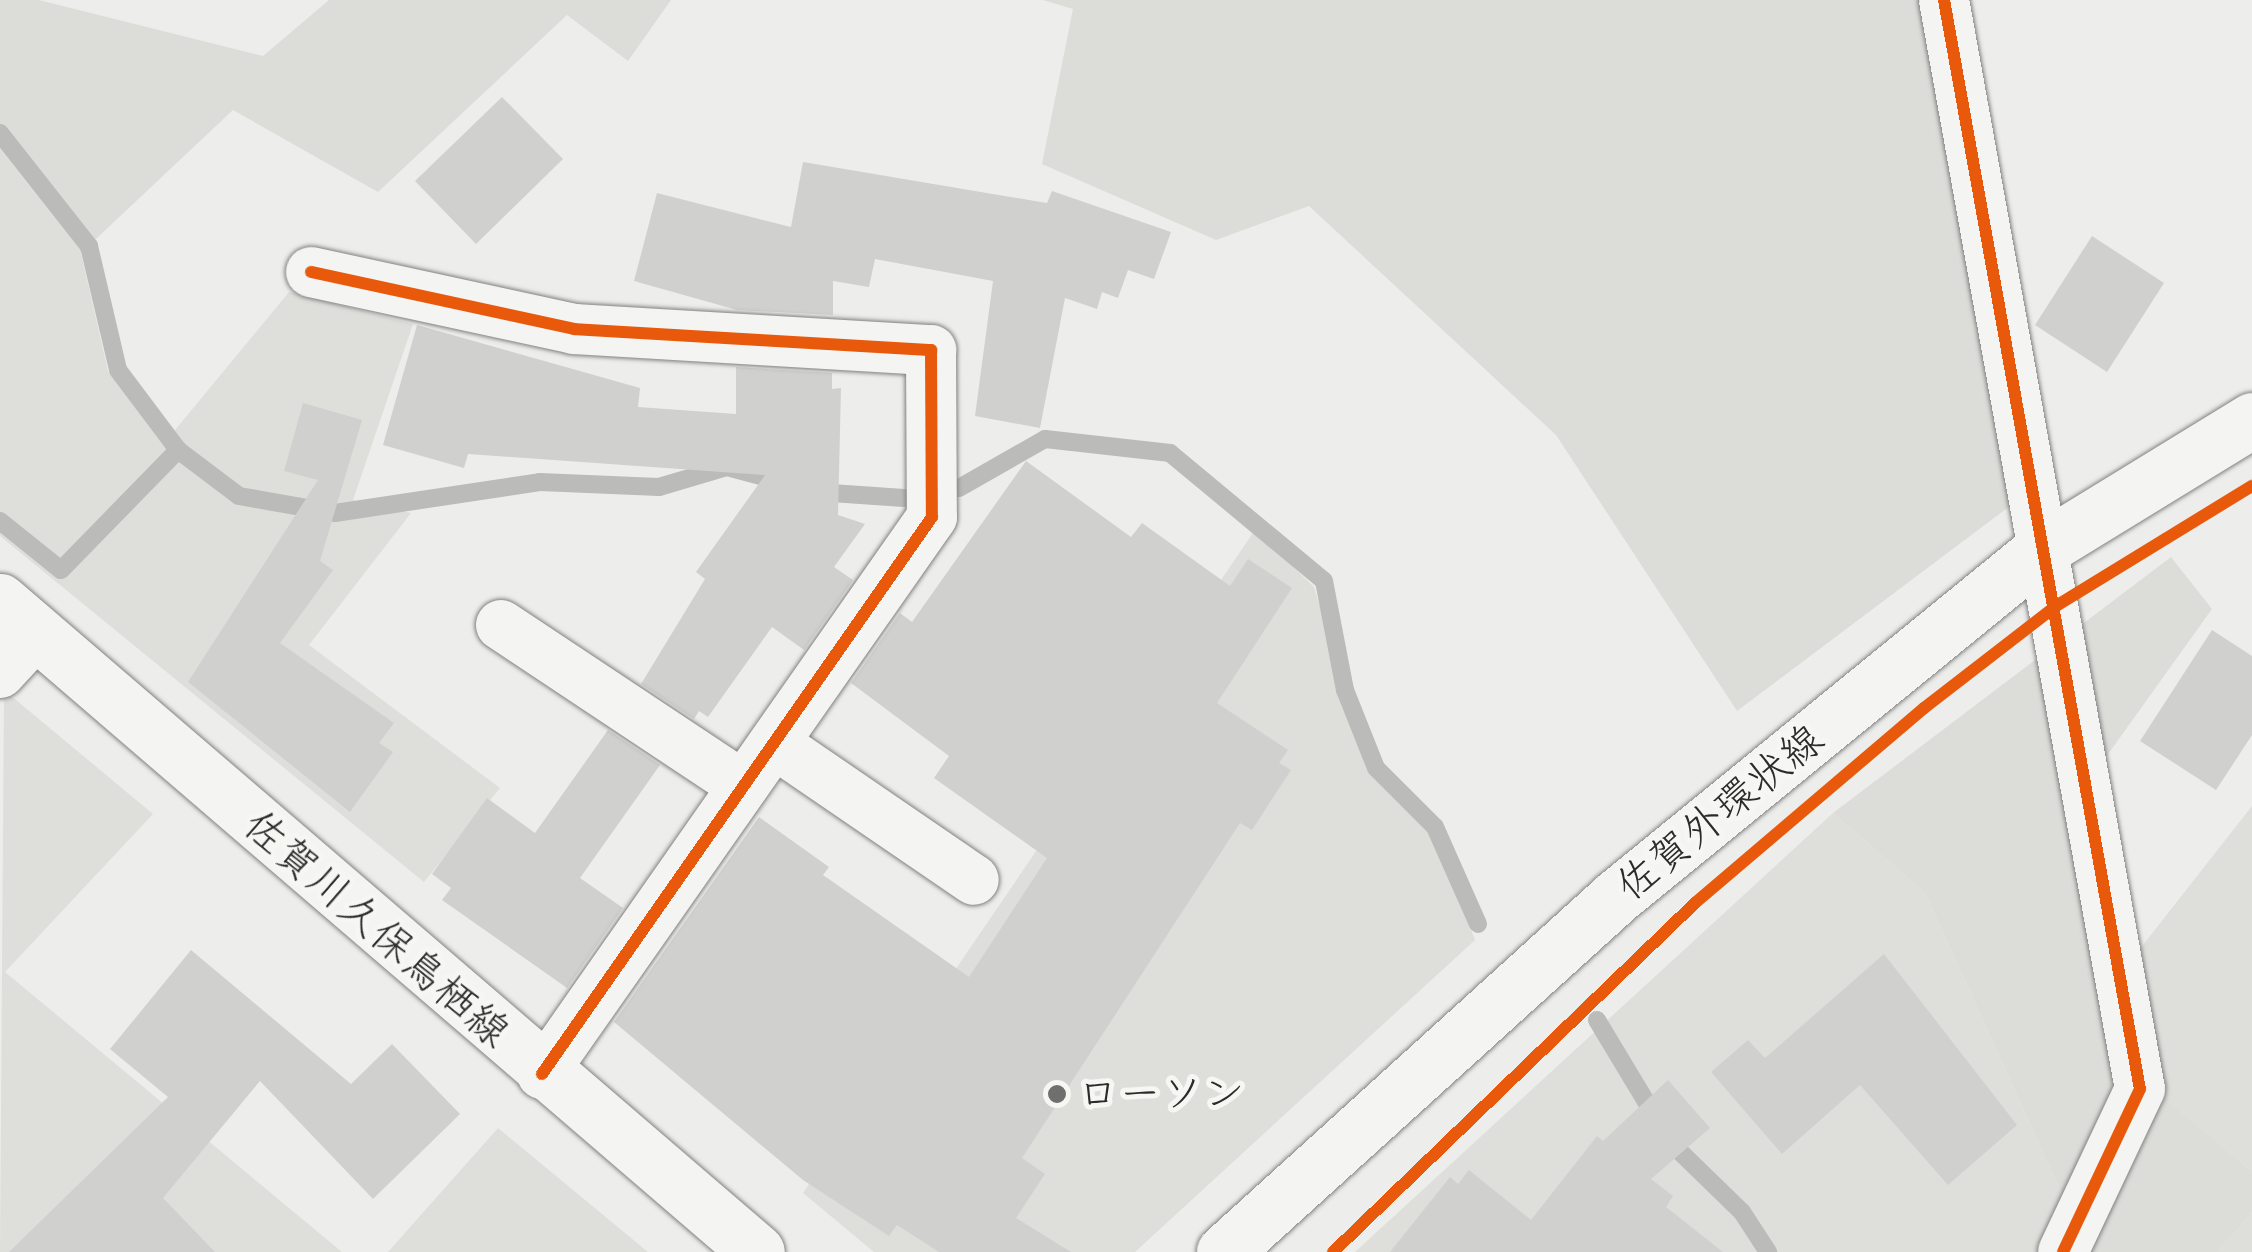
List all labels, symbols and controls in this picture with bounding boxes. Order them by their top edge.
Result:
street label: 佐賀外環状線 [1606,714,1834,912]
street label: 佐賀川久保鳥栖線 [233,800,519,1058]
place label: ローソン [1077,1069,1245,1119]
marker: ローソン [1046,1083,1068,1105]

